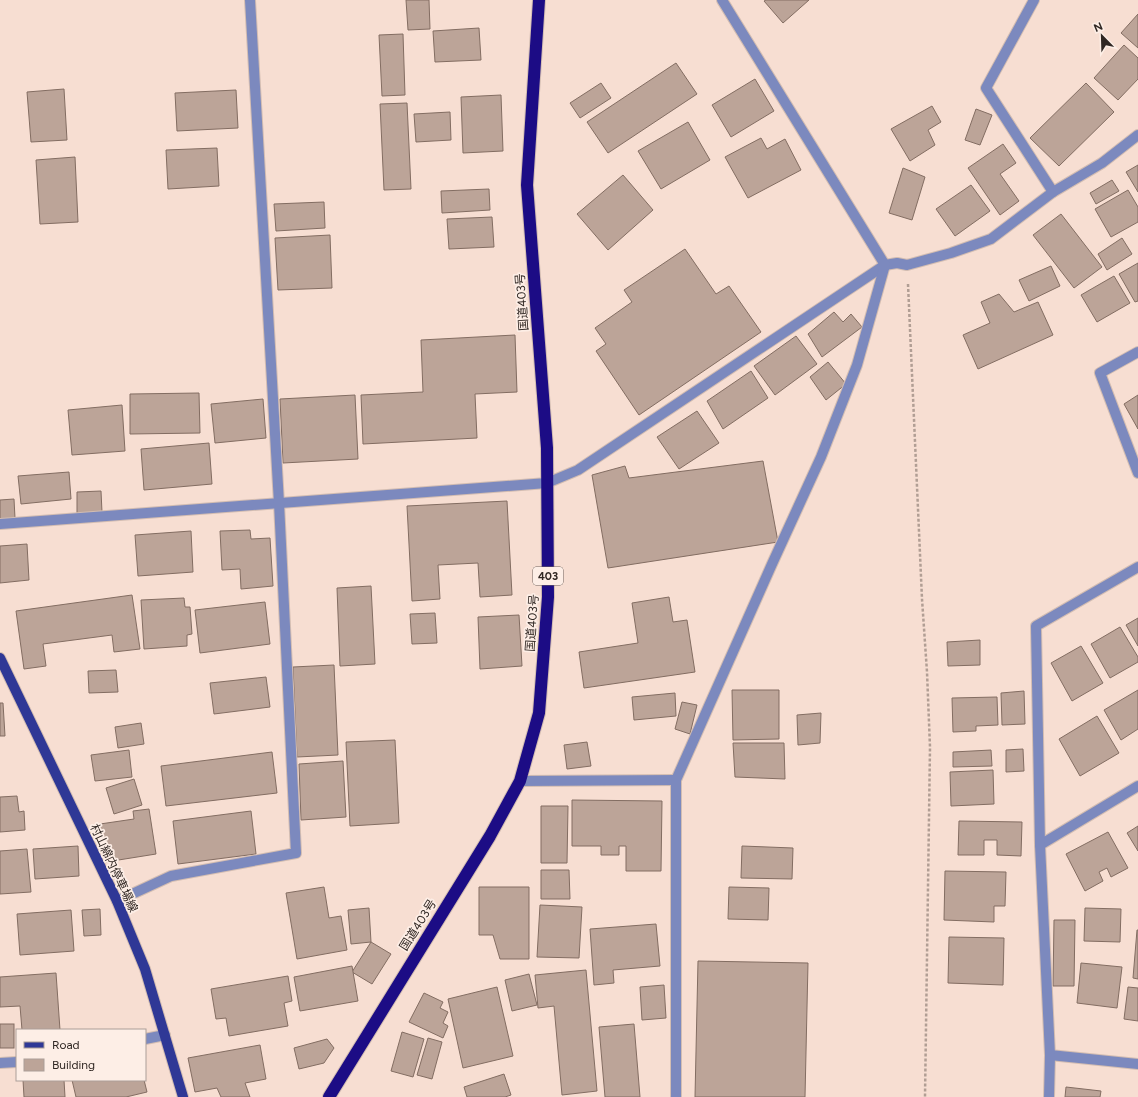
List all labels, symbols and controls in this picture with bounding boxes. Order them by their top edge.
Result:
north arrow [1082,16,1122,56]
text: N [1092,20,1105,35]
street label: 国道403号 [513,273,531,331]
road number: 403 [533,567,563,585]
street label: 国道403号 [523,594,541,652]
street label: 村山綿内停車場線 [87,822,141,914]
street label: 国道403号 [397,897,439,953]
legend [16,1029,146,1081]
text: Road [52,1038,80,1052]
text: Building [52,1058,95,1072]

